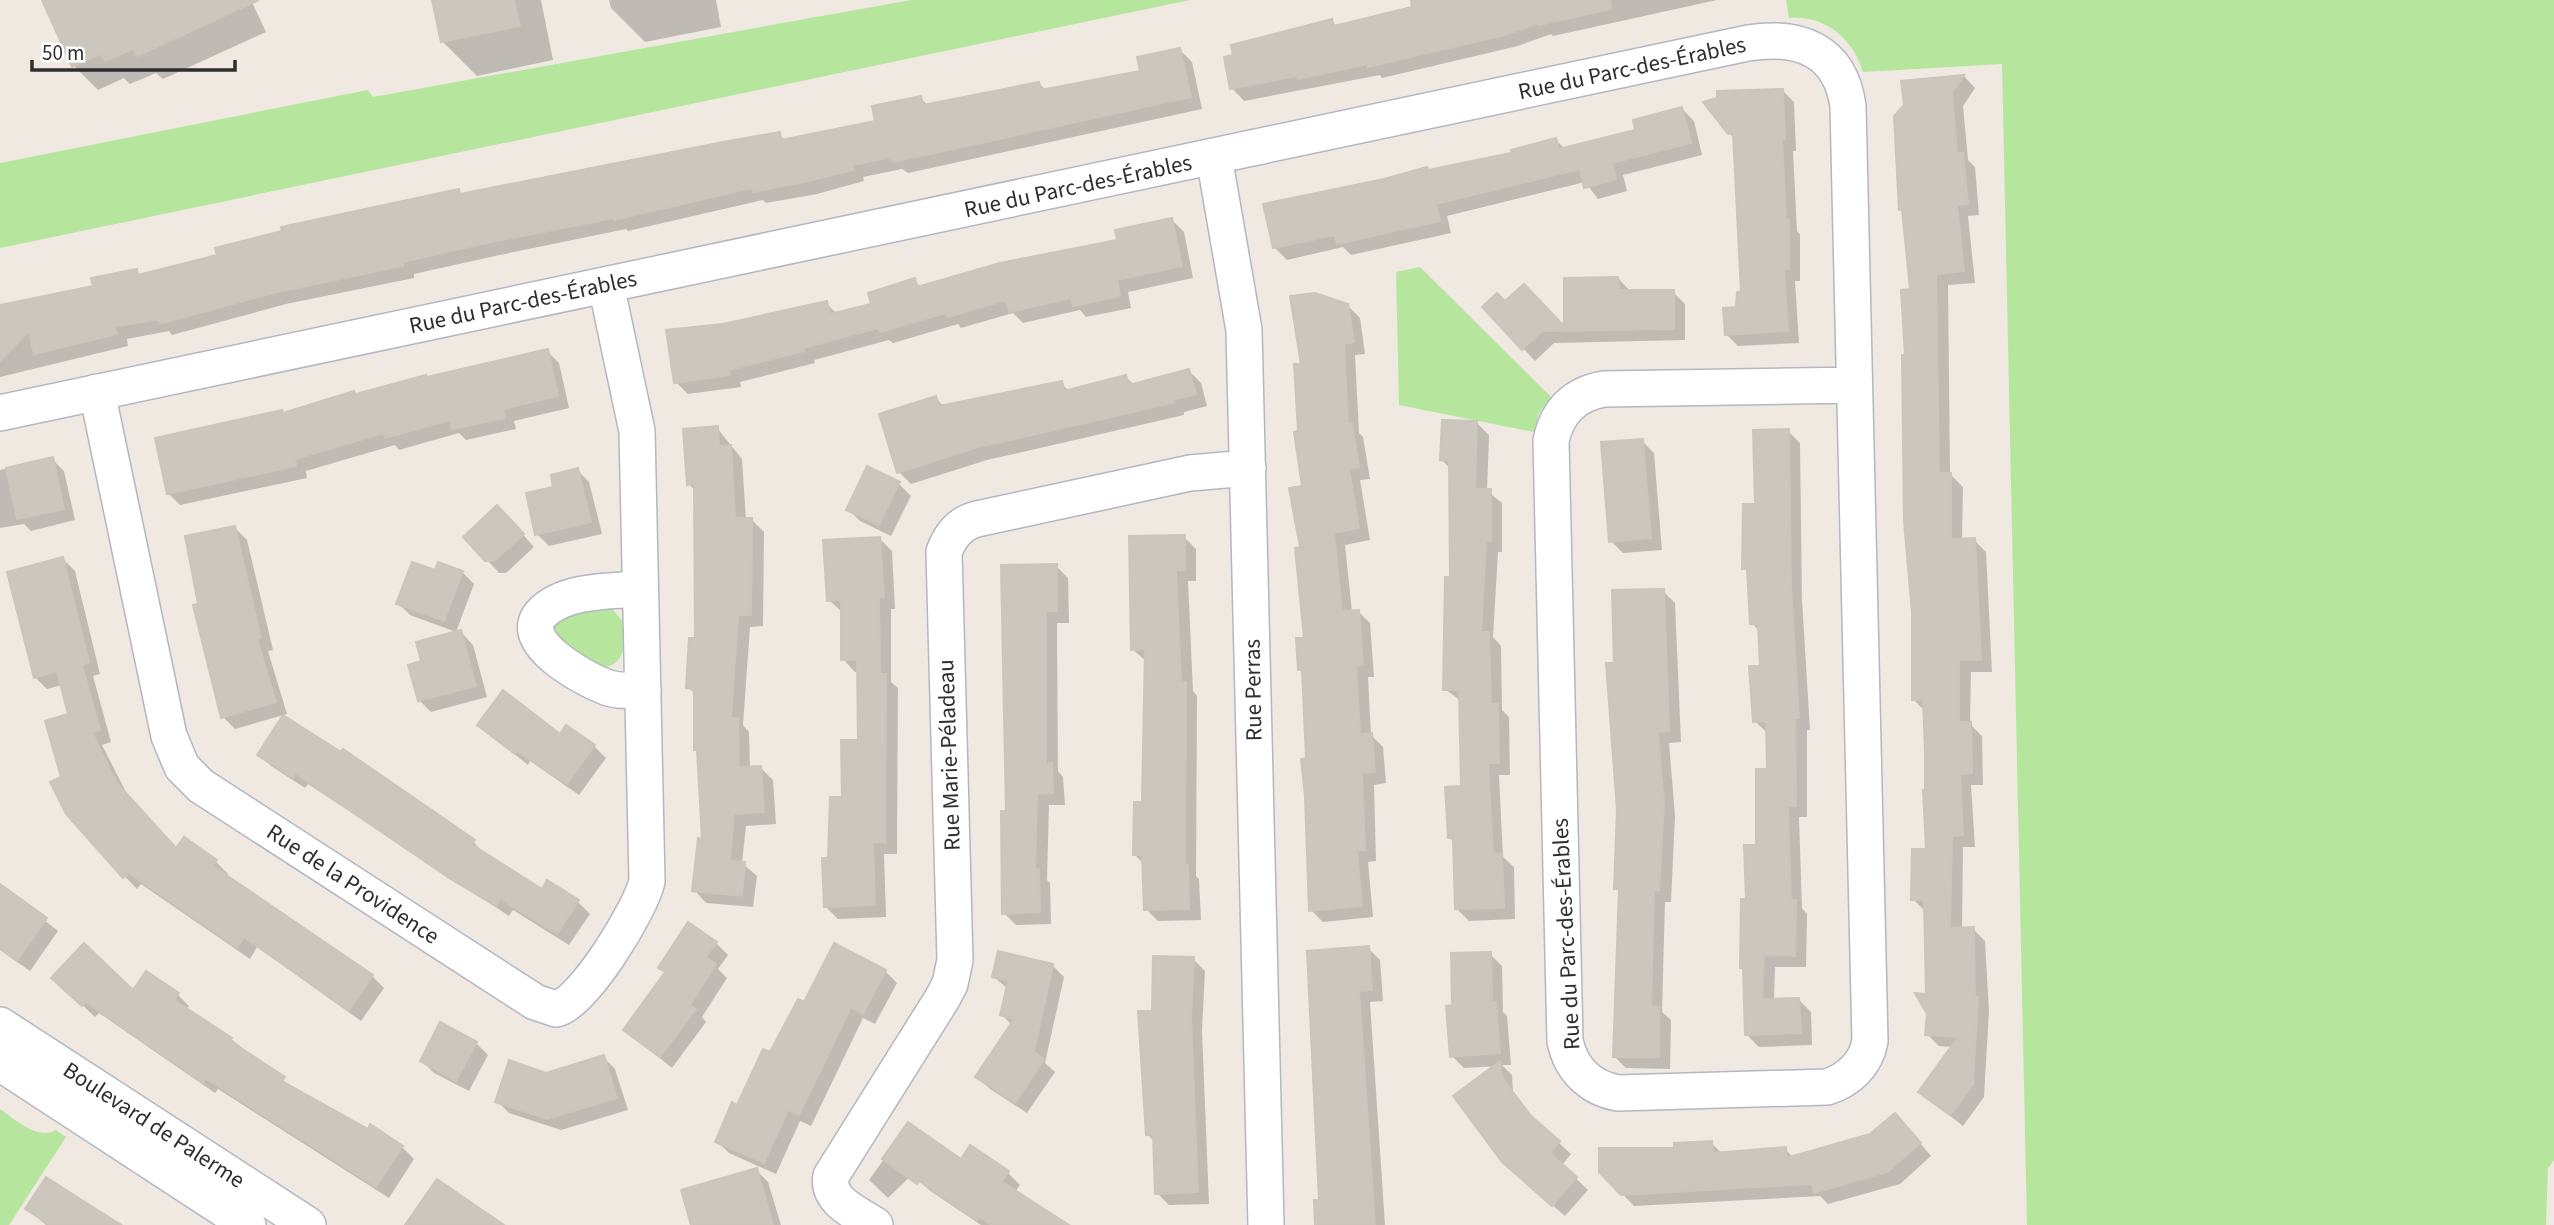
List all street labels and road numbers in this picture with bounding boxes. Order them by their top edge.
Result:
street label: Rue du Parc-des-Érables [1515,28,1749,108]
street label: Rue du Parc-des-Érables [961,146,1195,226]
street label: Rue du Parc-des-Érables [406,262,640,342]
street label: Rue Perras [1236,639,1270,741]
street label: Rue Marie-Péladeau [929,659,969,851]
street label: Rue de la Providence [260,816,446,952]
street label: Rue du Parc-des-Érables [1543,817,1589,1051]
street label: Boulevard de Palerme [57,1054,251,1196]

